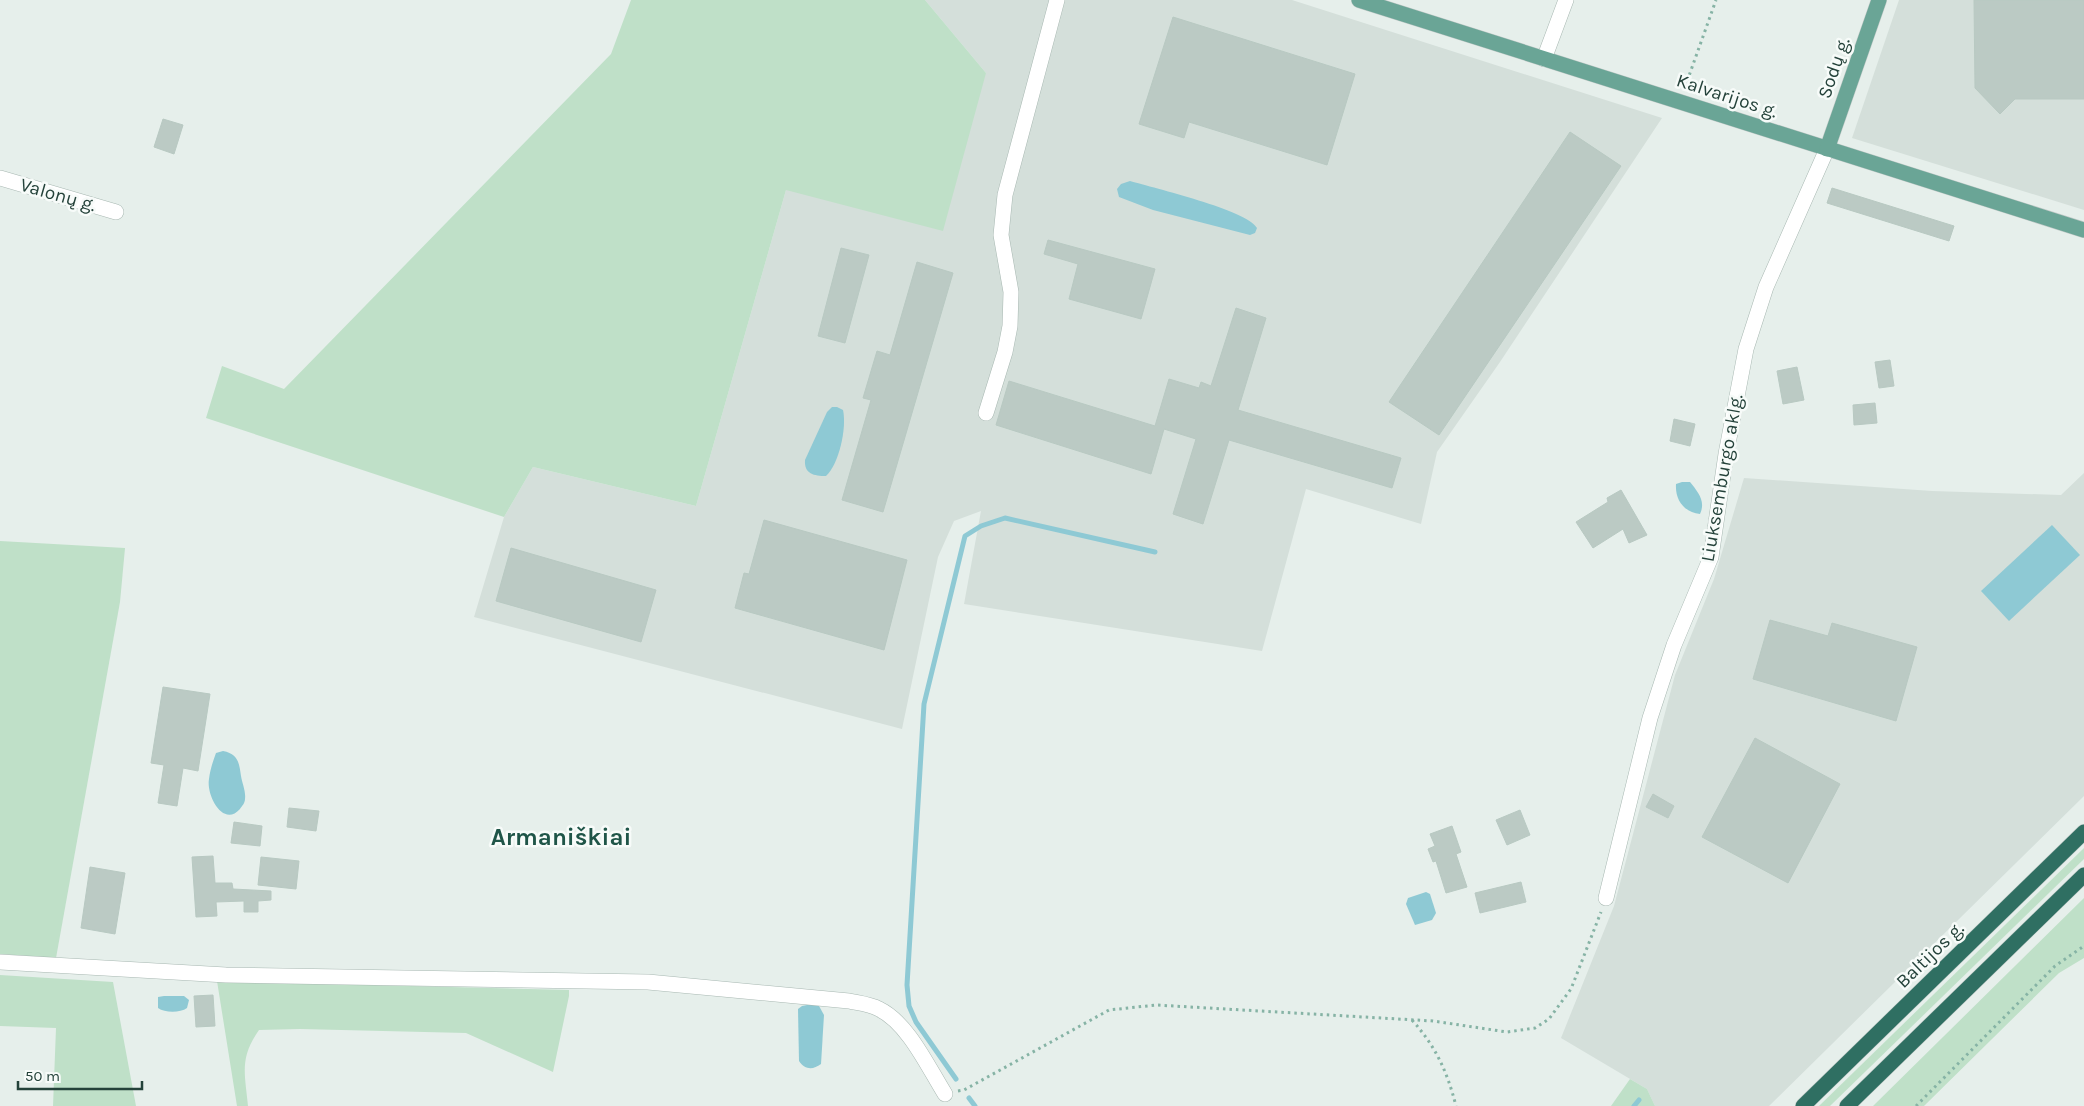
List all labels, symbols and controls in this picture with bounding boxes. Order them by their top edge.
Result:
street label: Sodų g. [1813,35,1855,101]
street label: Kalvarijos g. [1674,69,1780,123]
street label: Valonų g. [18,174,98,216]
street label: Liuksemburgo aklg. [1696,392,1748,564]
district label: Armaniškiai [491,823,631,851]
street label: Baltijos g. [1892,917,1968,993]
scale bar [18,1058,141,1090]
text: 50 m [25,1067,60,1085]

